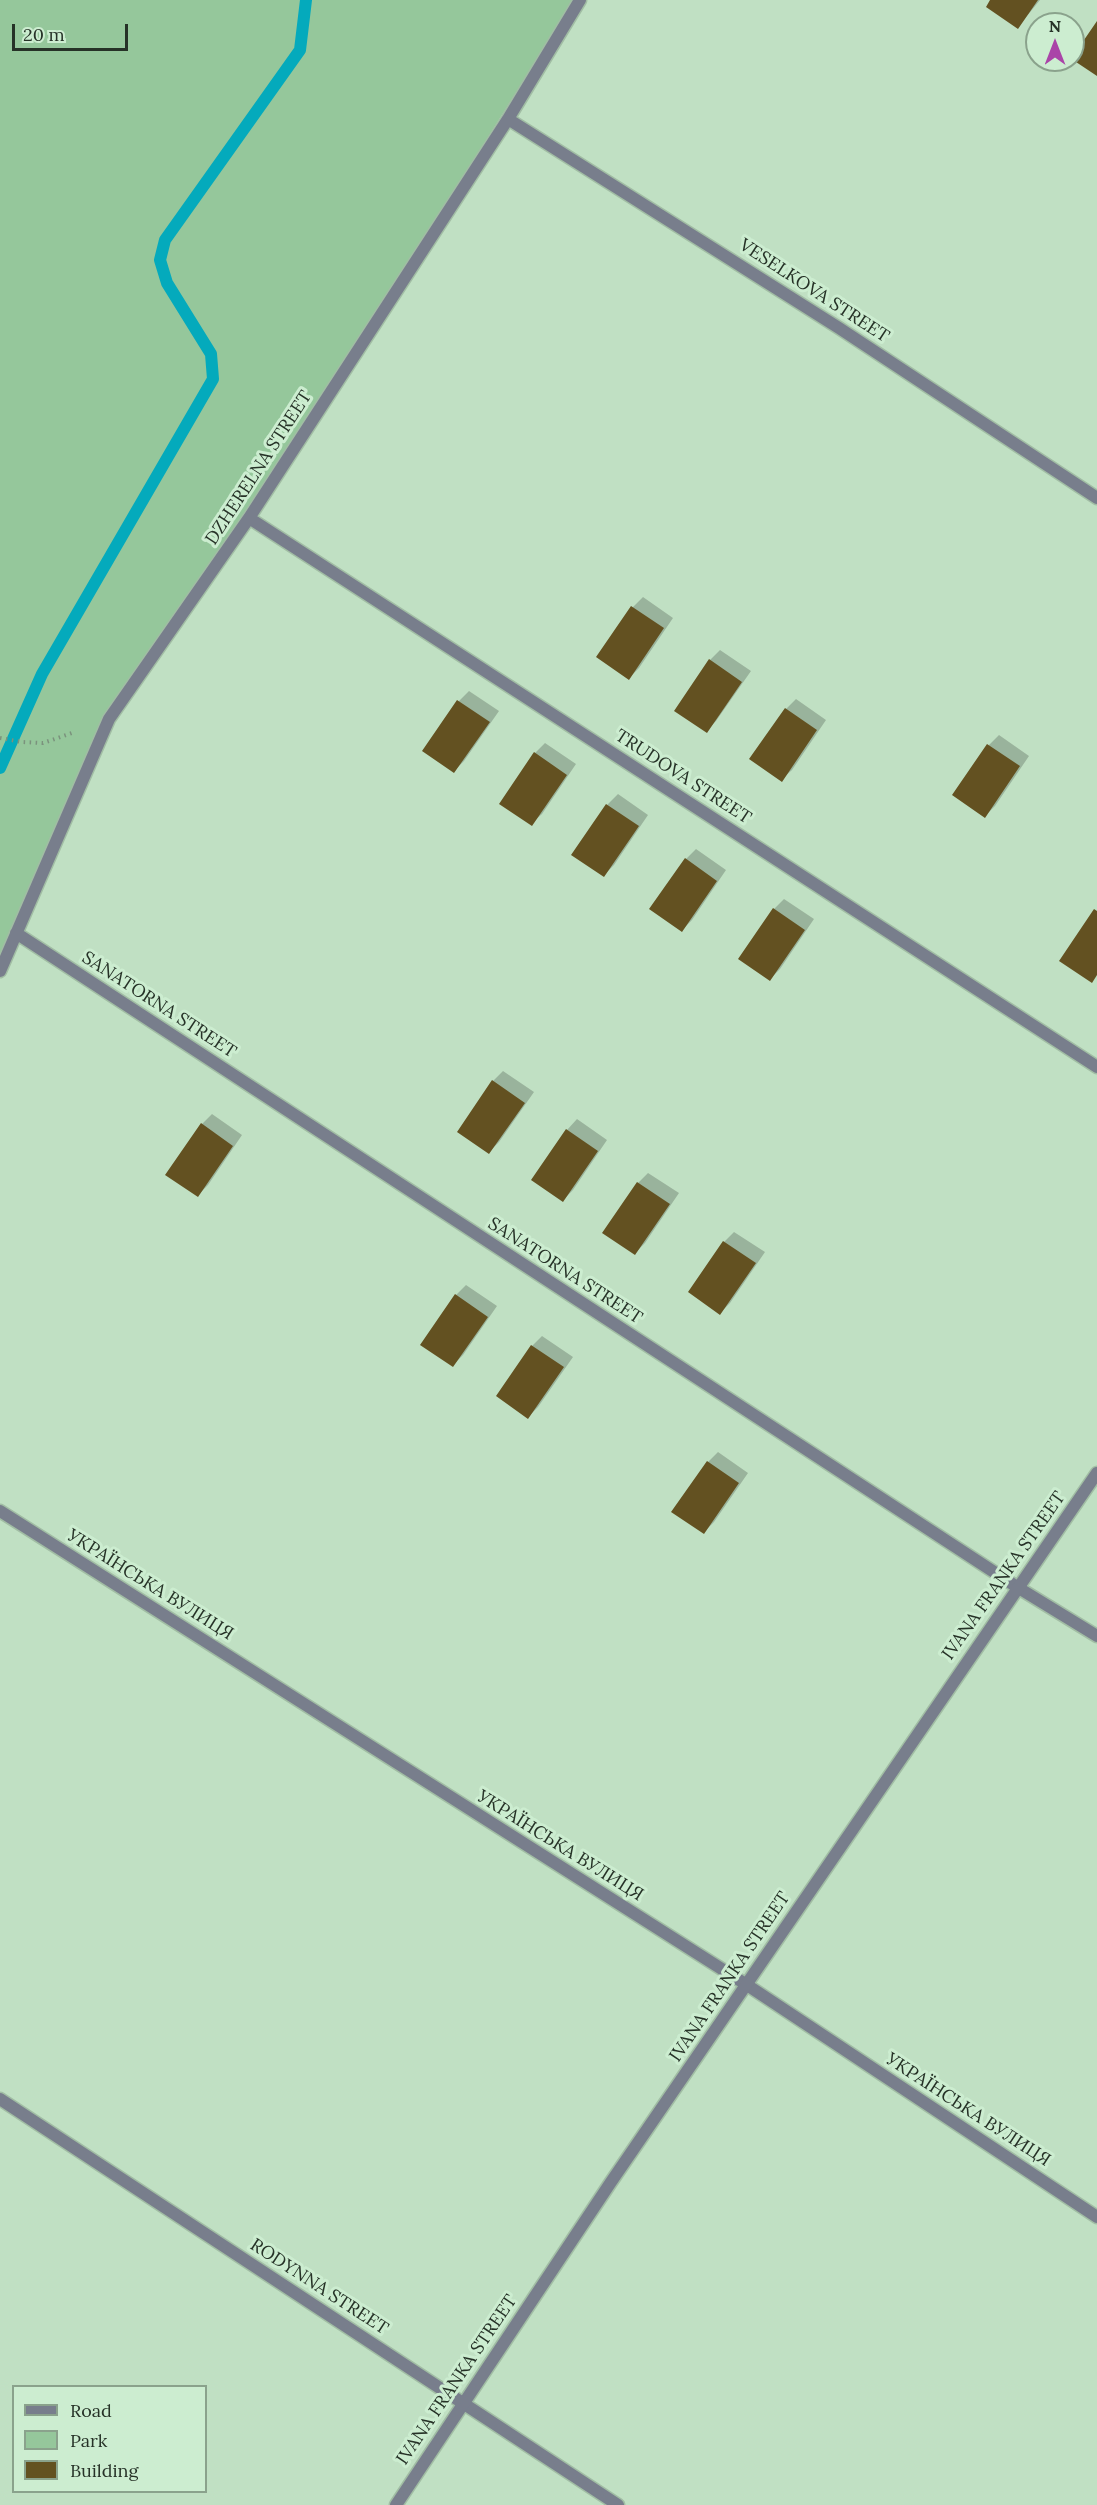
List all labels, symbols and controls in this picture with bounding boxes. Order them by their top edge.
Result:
scale bar [15,12,130,50]
north arrow [1025,12,1085,72]
text: N [1049,16,1061,36]
text: 20 m [23,23,65,46]
street label: VESELKOVA STREET [735,234,893,348]
street label: DZHERELNA STREET [201,387,317,549]
street label: TRUDOVA STREET [611,725,755,829]
street label: SANATORNA STREET [78,947,240,1063]
street label: SANATORNA STREET [484,1213,646,1329]
street label: IVANA FRANKA STREET [938,1488,1070,1664]
street label: УКРАЇНСЬКА ВУЛИЦЯ [63,1525,237,1645]
street label: УКРАЇНСЬКА ВУЛИЦЯ [473,1786,647,1906]
street label: IVANA FRANKA STREET [665,1888,795,2066]
street label: УКРАЇНСЬКА ВУЛИЦЯ [882,2049,1054,2171]
street label: RODYNNA STREET [246,2234,392,2340]
street label: IVANA FRANKA STREET [392,2291,522,2469]
legend [12,2385,207,2493]
text: Road [70,2399,112,2422]
text: Park [70,2429,107,2452]
text: Building [70,2459,138,2482]

